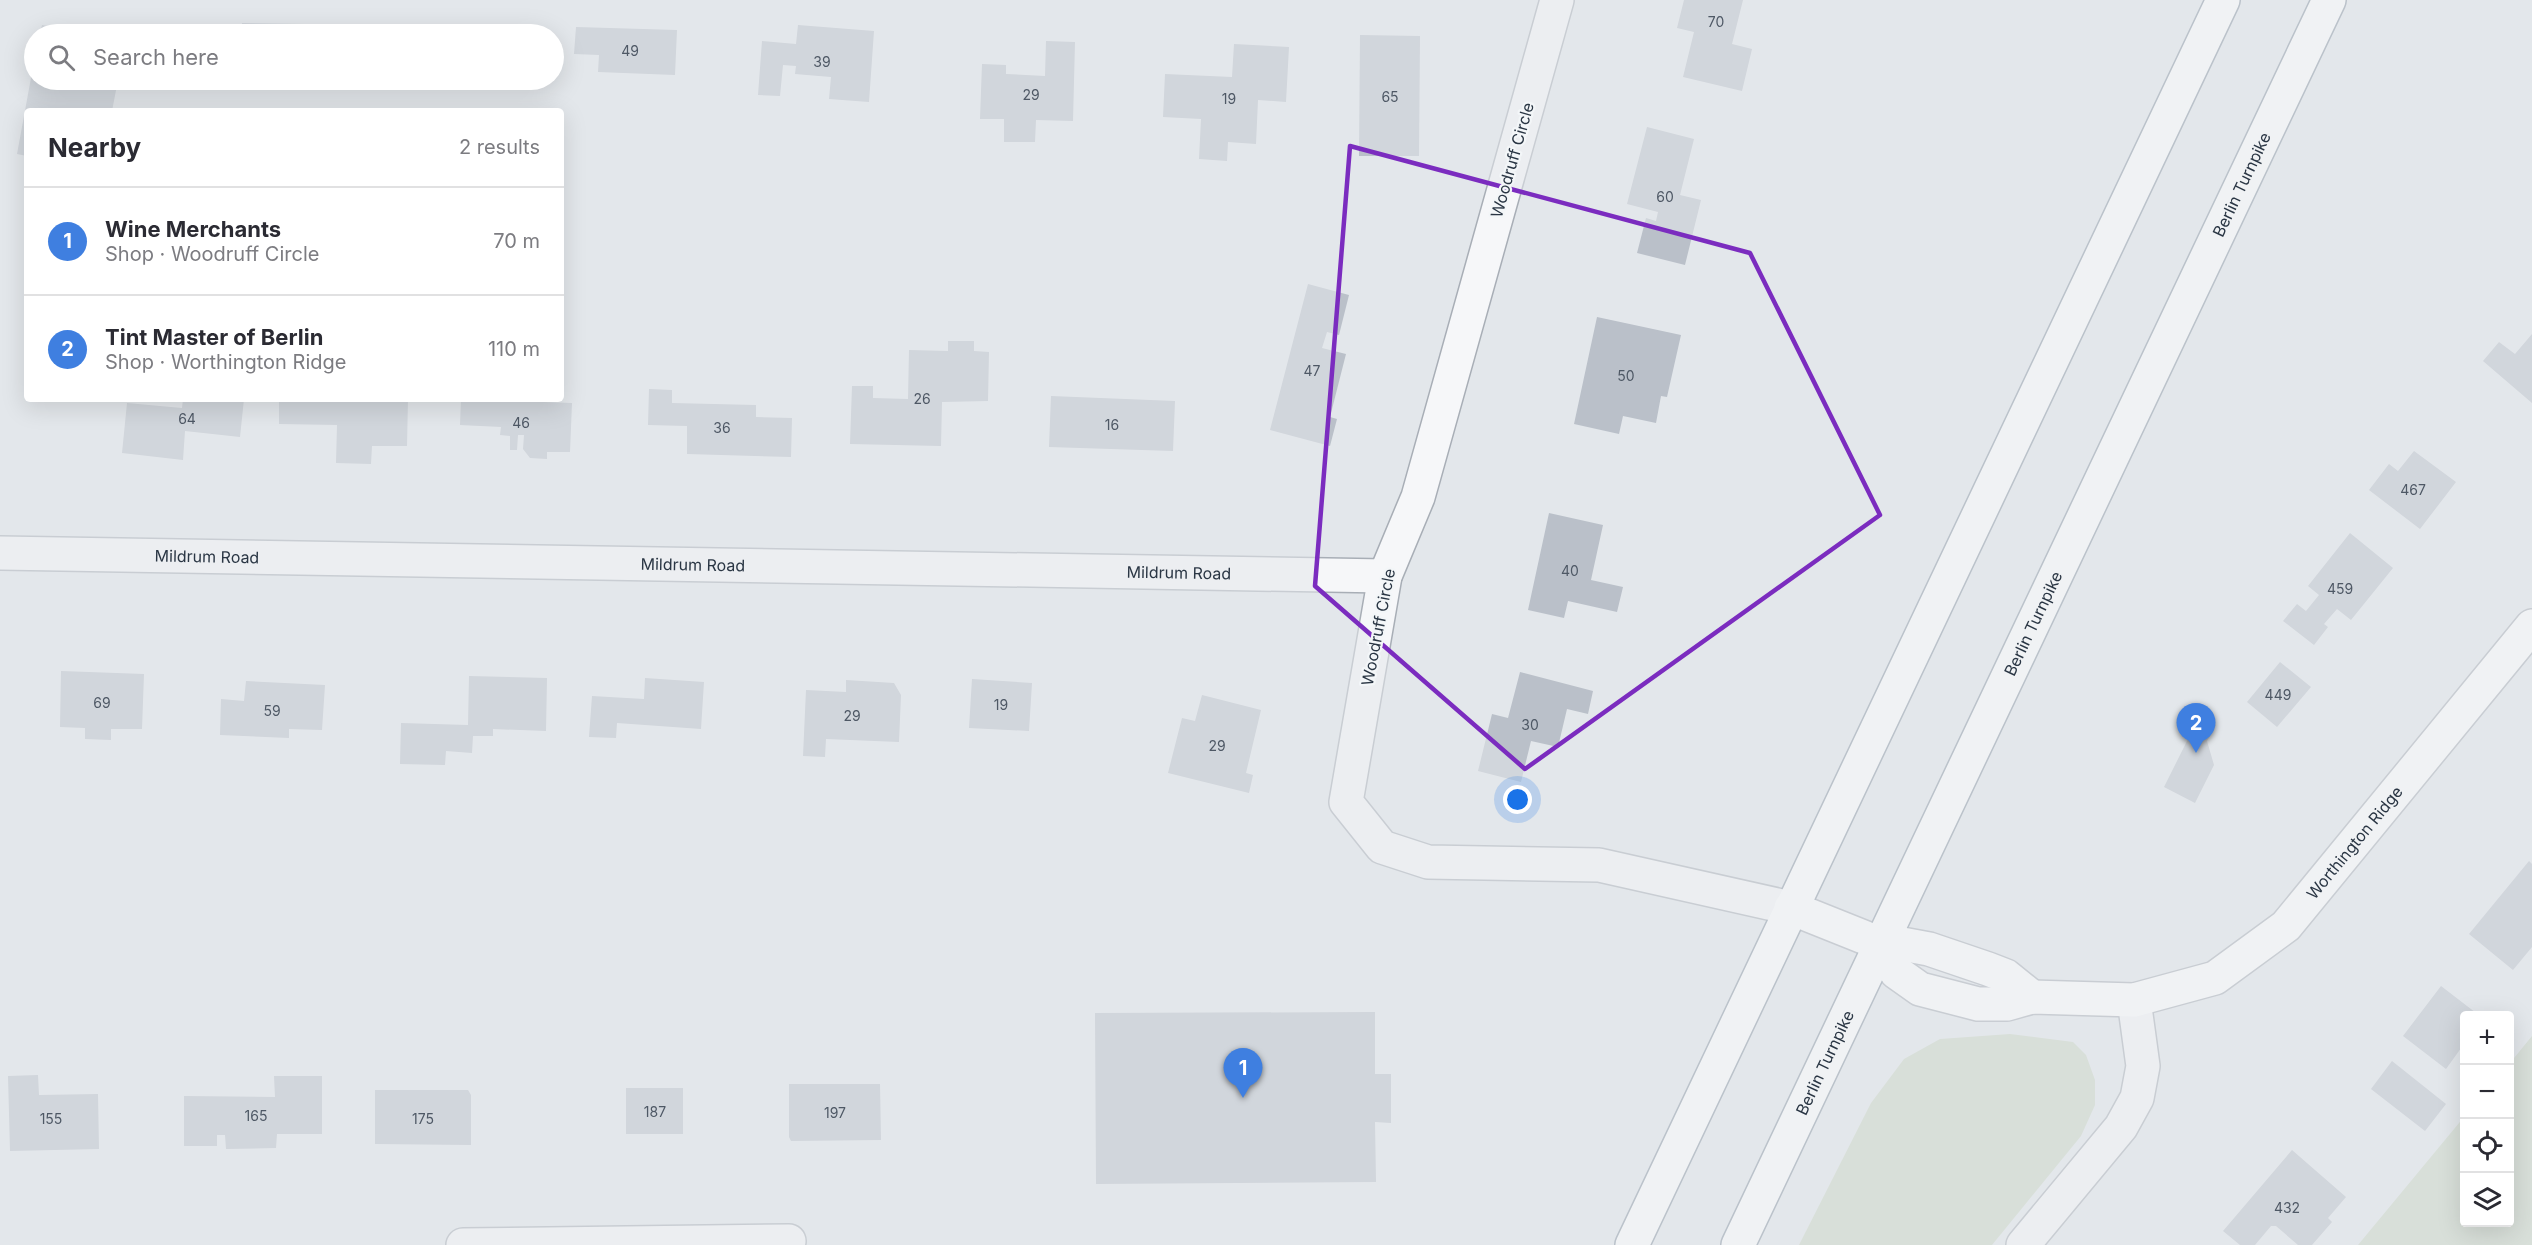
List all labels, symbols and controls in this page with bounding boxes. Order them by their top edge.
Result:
house number: 70 [1708,13,1724,30]
search box [24,24,564,90]
icon: search [45,41,78,74]
house number: 49 [621,42,639,59]
text: Search here [93,44,219,70]
house number: 39 [813,53,831,70]
house number: 29 [1022,86,1040,103]
house number: 65 [1381,88,1399,105]
house number: 19 [1222,90,1236,107]
street label: Woodruff Circle [1486,100,1538,220]
street label: Berlin Turnpike [2208,129,2275,240]
text: Nearby [48,132,141,163]
text: 2 results [459,135,540,159]
house number: 60 [1656,188,1674,205]
text: Wine Merchants [105,216,281,242]
text: 1 [63,229,72,253]
text: 70 m [493,229,540,253]
text: Shop · Woodruff Circle [105,242,319,266]
text: Tint Master of Berlin [105,324,323,350]
text: 2 [61,337,74,361]
text: 110 m [488,337,540,361]
text: Shop · Worthington Ridge [105,350,346,374]
house number: 47 [1304,362,1321,379]
house number: 50 [1617,367,1635,384]
house number: 26 [913,390,931,407]
house number: 64 [178,410,196,427]
house number: 46 [512,414,530,431]
house number: 16 [1105,416,1119,433]
house number: 36 [713,419,731,436]
house number: 467 [2400,481,2426,498]
street label: Mildrum Road [155,546,259,567]
street label: Mildrum Road [640,554,745,575]
street label: Mildrum Road [1126,562,1231,583]
house number: 40 [1561,562,1579,579]
street label: Woodruff Circle [1357,567,1399,687]
street label: Berlin Turnpike [2000,568,2066,679]
house number: 459 [2327,580,2353,597]
house number: 449 [2265,686,2291,703]
house number: 69 [93,694,111,711]
house number: 19 [994,696,1008,713]
house number: 59 [263,702,281,719]
pin: 2 [2176,704,2216,753]
house number: 29 [843,707,861,724]
house number: 30 [1521,716,1539,733]
house number: 29 [1208,737,1226,754]
street label: Worthington Ridge [2302,782,2407,903]
your location [1503,785,1532,814]
street label: Berlin Turnpike [1791,1007,1858,1118]
map controls [2460,1011,2514,1227]
button: + [2460,1011,2514,1065]
pin: 1 [1224,1048,1262,1098]
button: − [2460,1065,2514,1119]
house number: 187 [644,1103,666,1120]
house number: 197 [824,1104,846,1121]
house number: 165 [245,1107,267,1124]
house number: 155 [40,1110,62,1127]
house number: 175 [412,1110,434,1127]
button: locate [2460,1119,2514,1173]
button: layers [2460,1173,2514,1227]
house number: 432 [2274,1199,2300,1216]

